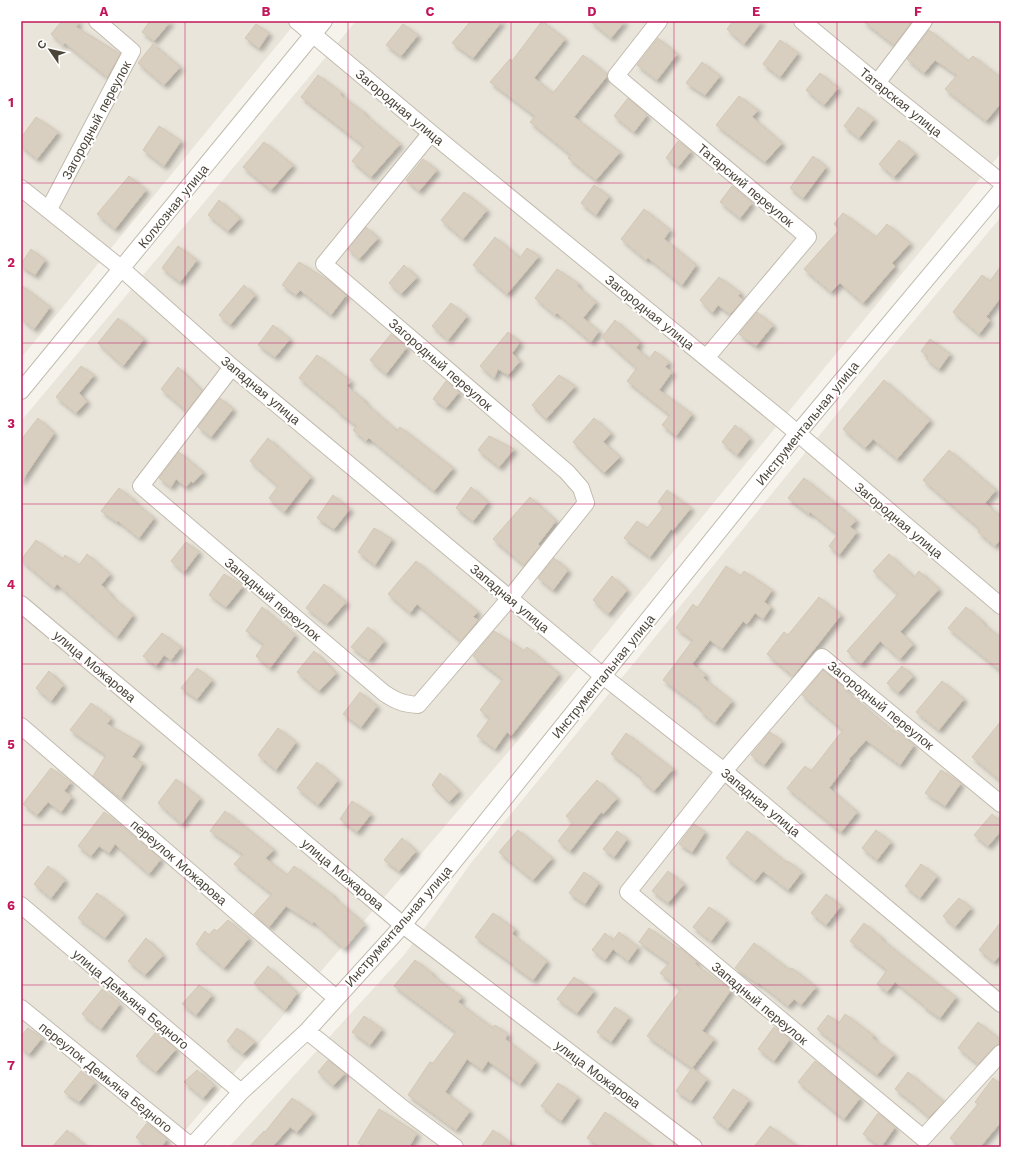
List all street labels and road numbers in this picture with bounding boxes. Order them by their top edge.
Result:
street label: Загородный переулок [59,58,134,182]
street label: Татарская улица [857,65,945,141]
street label: Загородная улица [353,66,447,149]
street label: Татарский переулок [694,141,797,230]
street label: Колхозная улица [135,161,212,251]
street label: Загородная улица [602,272,698,353]
street label: Загородный переулок [386,315,496,414]
street label: Западная улица [218,353,304,428]
street label: Инструментальная улица [753,358,862,488]
street label: Загородная улица [852,479,946,562]
street label: Западный переулок [222,555,324,644]
street label: Западная улица [467,561,553,636]
street label: Инструментальная улица [549,611,658,741]
street label: улица Можарова [51,628,139,706]
street label: Загородный переулок [825,658,937,753]
street label: Западная улица [718,765,804,840]
street label: переулок Можарова [128,817,230,909]
street label: улица Можарова [299,836,387,914]
street label: Инструментальная улица [342,862,455,990]
street label: улица Демьяна Бедного [70,946,192,1052]
street label: Западный переулок [709,959,811,1048]
street label: переулок Демьяна Бедного [36,1019,175,1136]
street label: улица Можарова [552,1038,644,1112]

